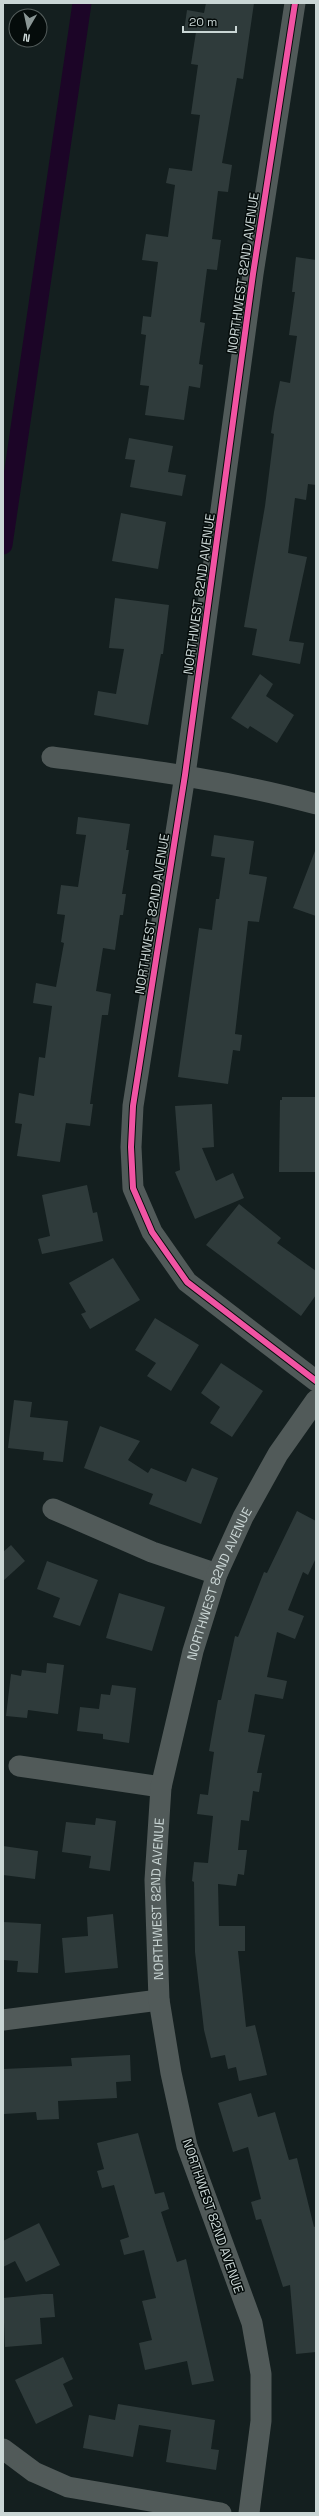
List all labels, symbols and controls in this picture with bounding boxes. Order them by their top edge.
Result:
north arrow [8,8,48,48]
scale bar [183,8,236,34]
text: 20 m [189,14,217,30]
text: N [22,30,31,45]
street label: NORTHWEST 82ND AVENUE [223,191,263,355]
street label: NORTHWEST 82ND AVENUE [179,512,219,676]
street label: NORTHWEST 82ND AVENUE [131,832,173,996]
street label: NORTHWEST 82ND AVENUE [183,1504,255,1662]
street label: NORTHWEST 82ND AVENUE [146,1817,167,1980]
street label: NORTHWEST 82ND AVENUE [179,2136,247,2296]

